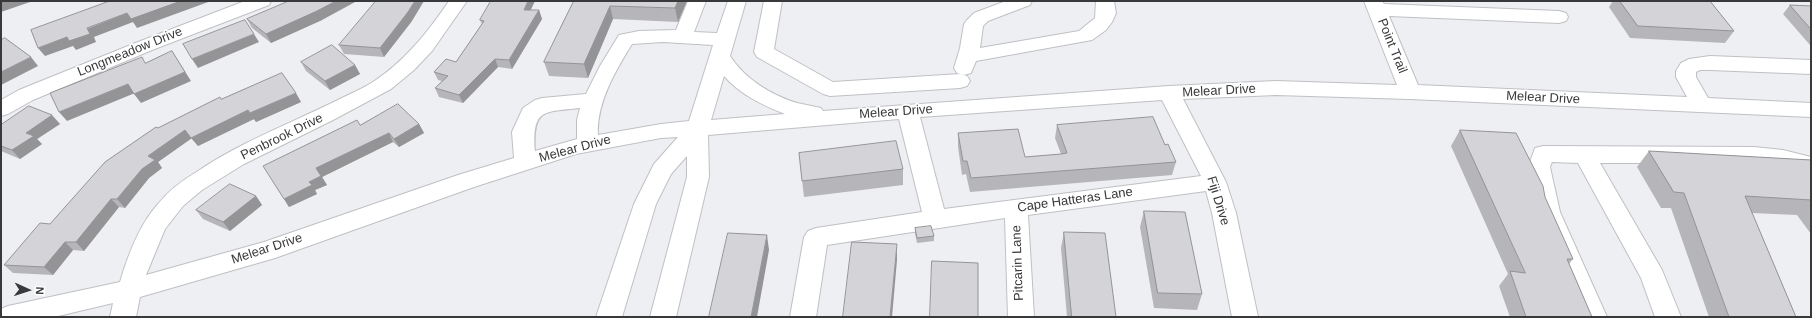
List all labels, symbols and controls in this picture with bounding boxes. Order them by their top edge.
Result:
street label: Point Trail [1374,16,1410,76]
street label: Longmeadow Drive [75,24,185,80]
street label: Melear Drive [1182,81,1256,101]
street label: Melear Drive [1506,88,1580,108]
street label: Melear Drive [859,102,933,122]
street label: Penbrook Drive [238,110,326,164]
street label: Melear Drive [537,132,613,166]
street label: Fiji Drive [1203,175,1233,227]
street label: Cape Hatteras Lane [1016,184,1134,216]
street label: Pitcarin Lane [1009,225,1027,301]
street label: Melear Drive [230,230,304,268]
north arrow [8,270,48,310]
text: N [34,286,46,295]

